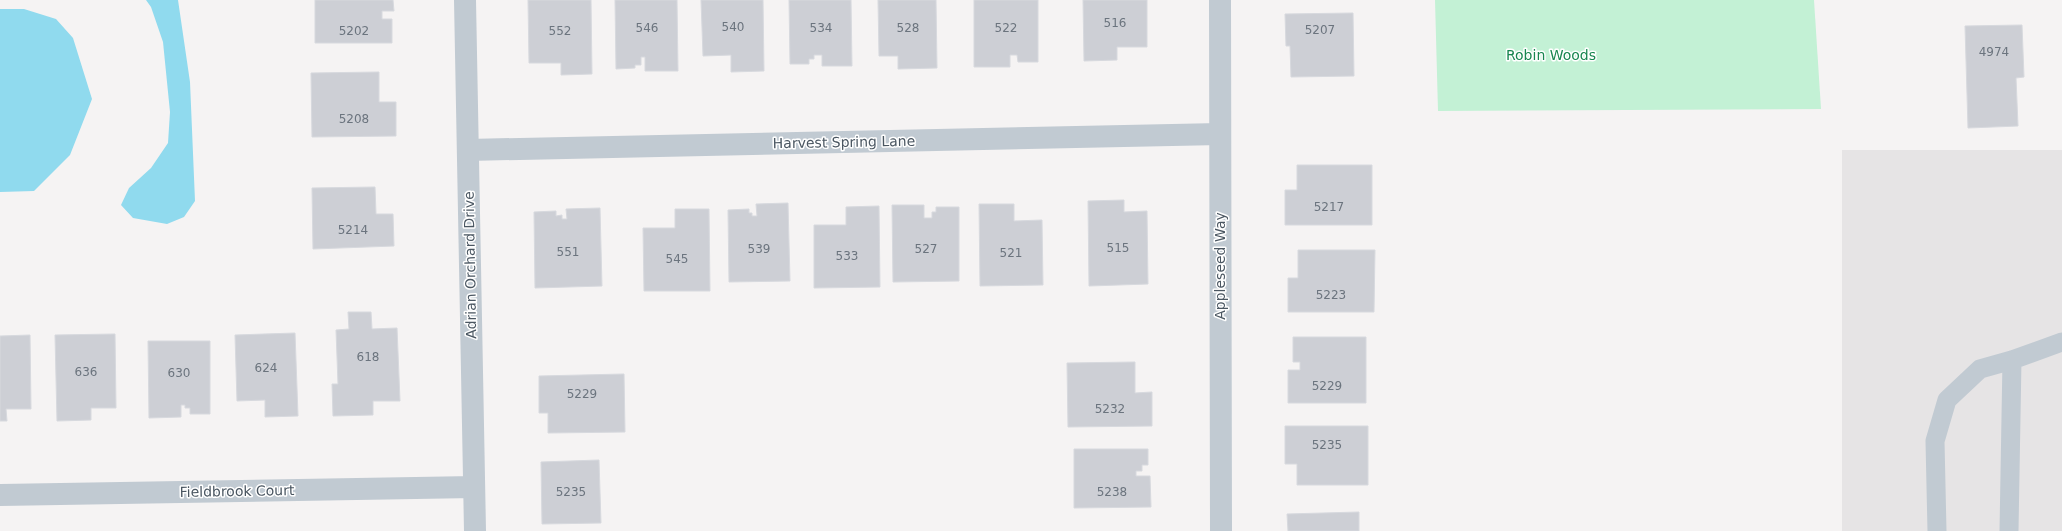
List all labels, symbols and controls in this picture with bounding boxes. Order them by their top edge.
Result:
house number: 516 [1104,16,1126,30]
house number: 540 [722,20,744,34]
house number: 546 [636,21,658,35]
house number: 534 [810,21,832,35]
house number: 528 [897,21,919,35]
house number: 522 [995,21,1017,35]
house number: 5207 [1305,23,1335,37]
house number: 5202 [339,24,369,38]
house number: 552 [549,24,571,38]
house number: 4974 [1979,45,2009,59]
park label: Robin Woods [1506,47,1596,63]
house number: 5208 [339,112,369,126]
street label: Harvest Spring Lane [773,133,915,151]
street label: Adrian Orchard Drive [461,191,479,339]
house number: 5217 [1314,200,1344,214]
street label: Appleseed Way [1212,212,1228,320]
house number: 5214 [338,223,368,237]
house number: 515 [1107,241,1129,255]
house number: 539 [748,242,770,256]
house number: 527 [915,242,937,256]
house number: 551 [557,245,579,259]
house number: 521 [1000,246,1022,260]
house number: 533 [836,249,858,263]
house number: 545 [666,252,688,266]
house number: 5223 [1316,288,1346,302]
house number: 618 [357,350,379,364]
house number: 624 [255,361,277,375]
house number: 636 [75,365,97,379]
house number: 630 [168,366,190,380]
house number: 5229 [1312,379,1342,393]
house number: 5229 [567,387,597,401]
house number: 5232 [1095,402,1125,416]
house number: 5235 [1312,438,1342,452]
street label: Fieldbrook Court [179,482,295,500]
house number: 5235 [556,485,586,499]
house number: 5238 [1097,485,1127,499]

